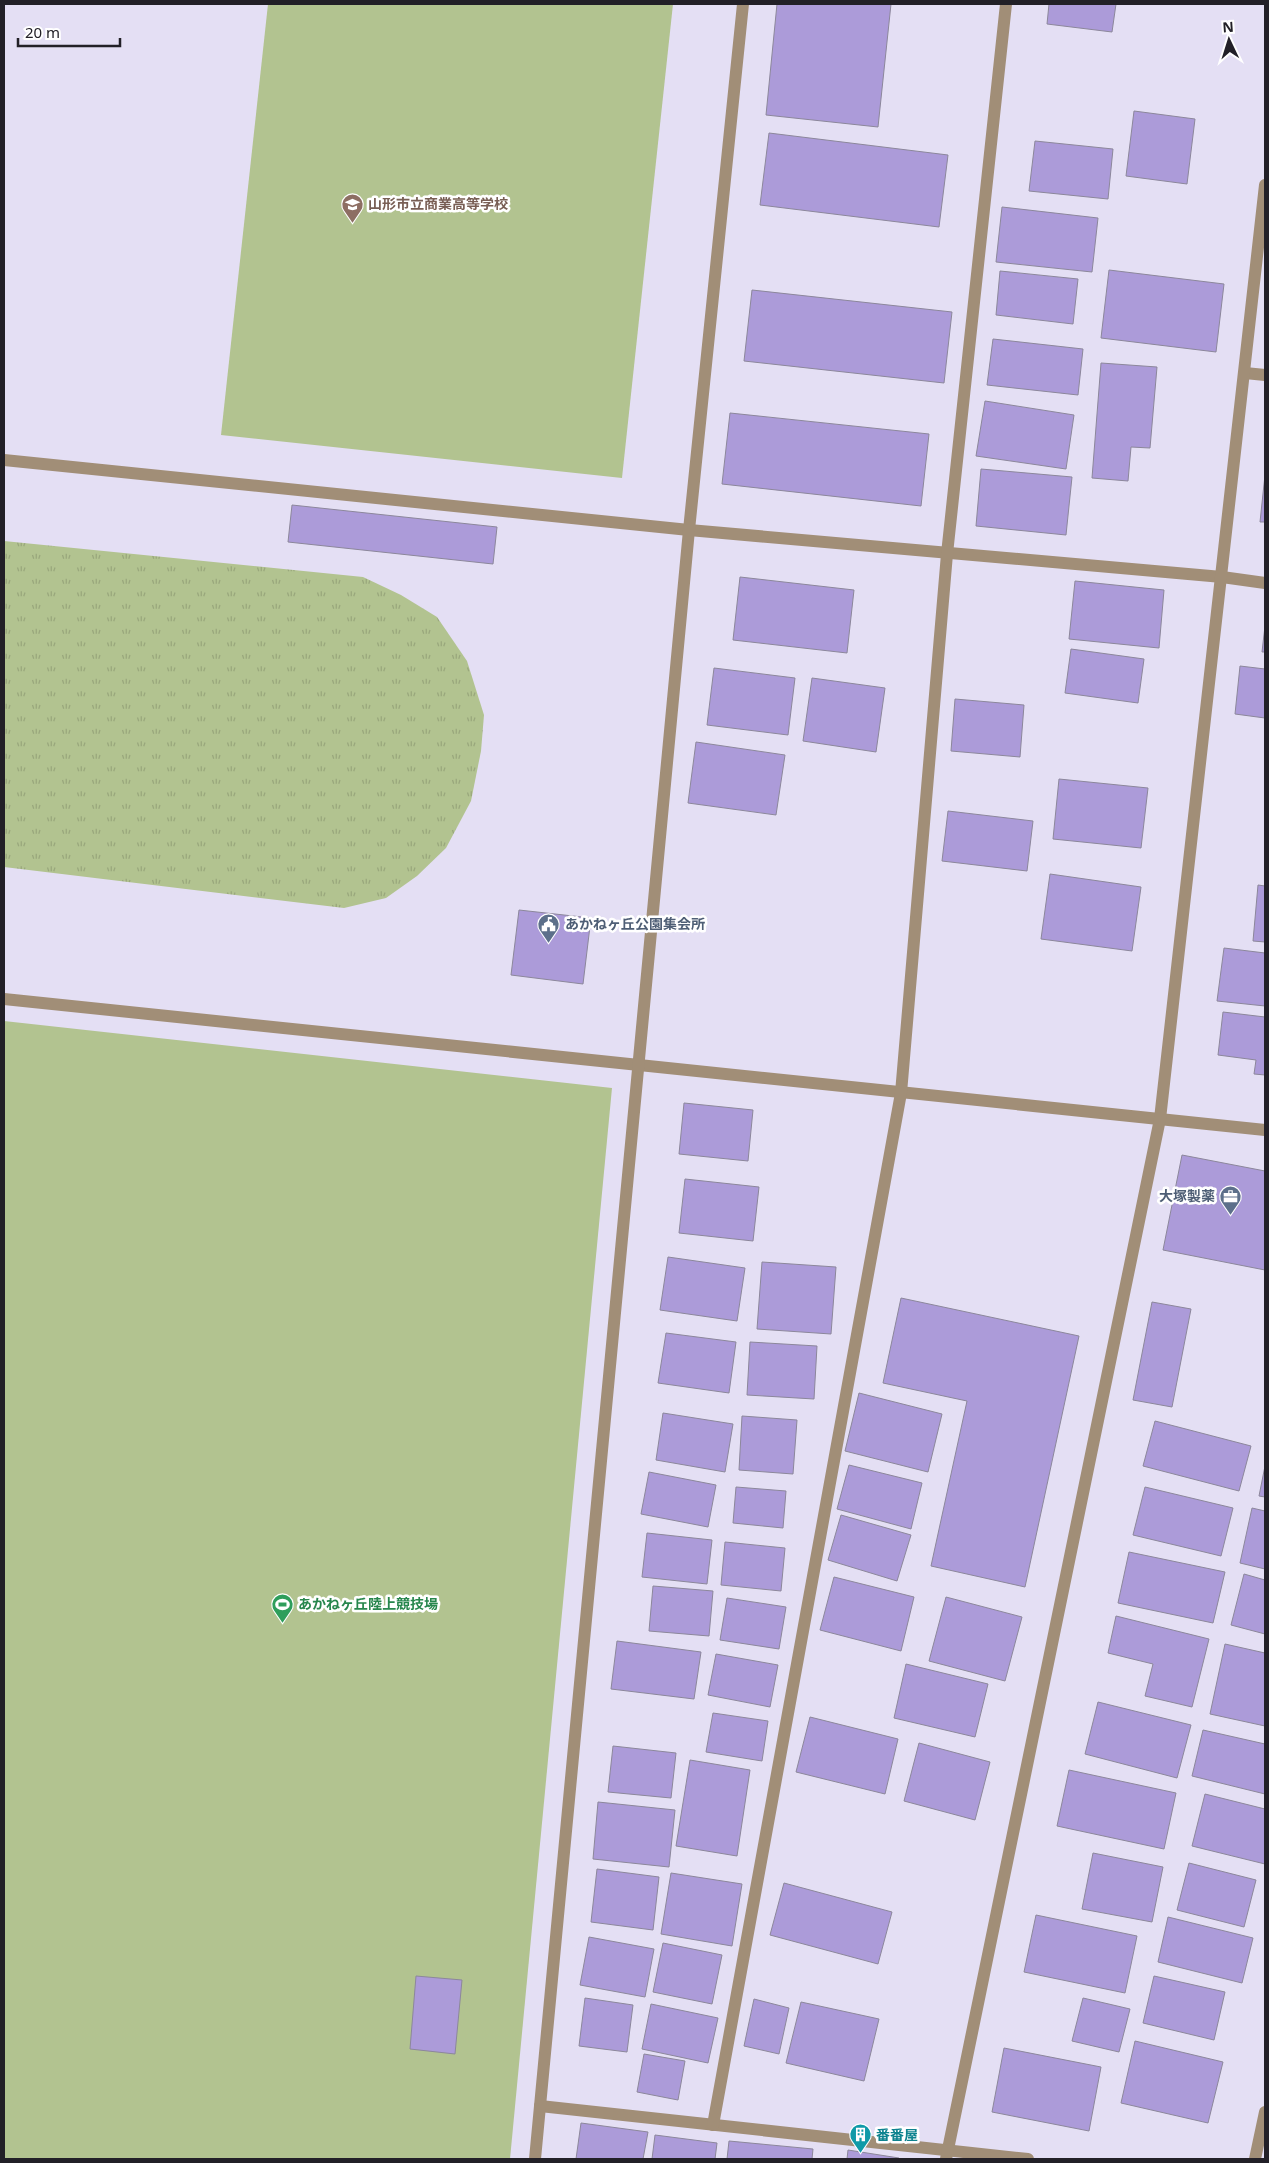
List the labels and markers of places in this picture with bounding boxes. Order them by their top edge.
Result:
school or university icon: 山形市立商業高等学校 [340,192,364,223]
place label: 山形市立商業高等学校 [368,194,508,213]
public building icon: あかねヶ丘公園集会所 [537,912,561,943]
place label: あかねヶ丘公園集会所 [565,914,705,933]
office icon: 大塚製薬 [1219,1184,1243,1215]
place label: 大塚製薬 [1159,1186,1215,1205]
sports icon: あかねヶ丘陸上競技場 [270,1592,294,1623]
place label: あかねヶ丘陸上競技場 [298,1594,438,1613]
building icon: 番番屋 [848,2123,872,2154]
place label: 番番屋 [876,2125,918,2144]

